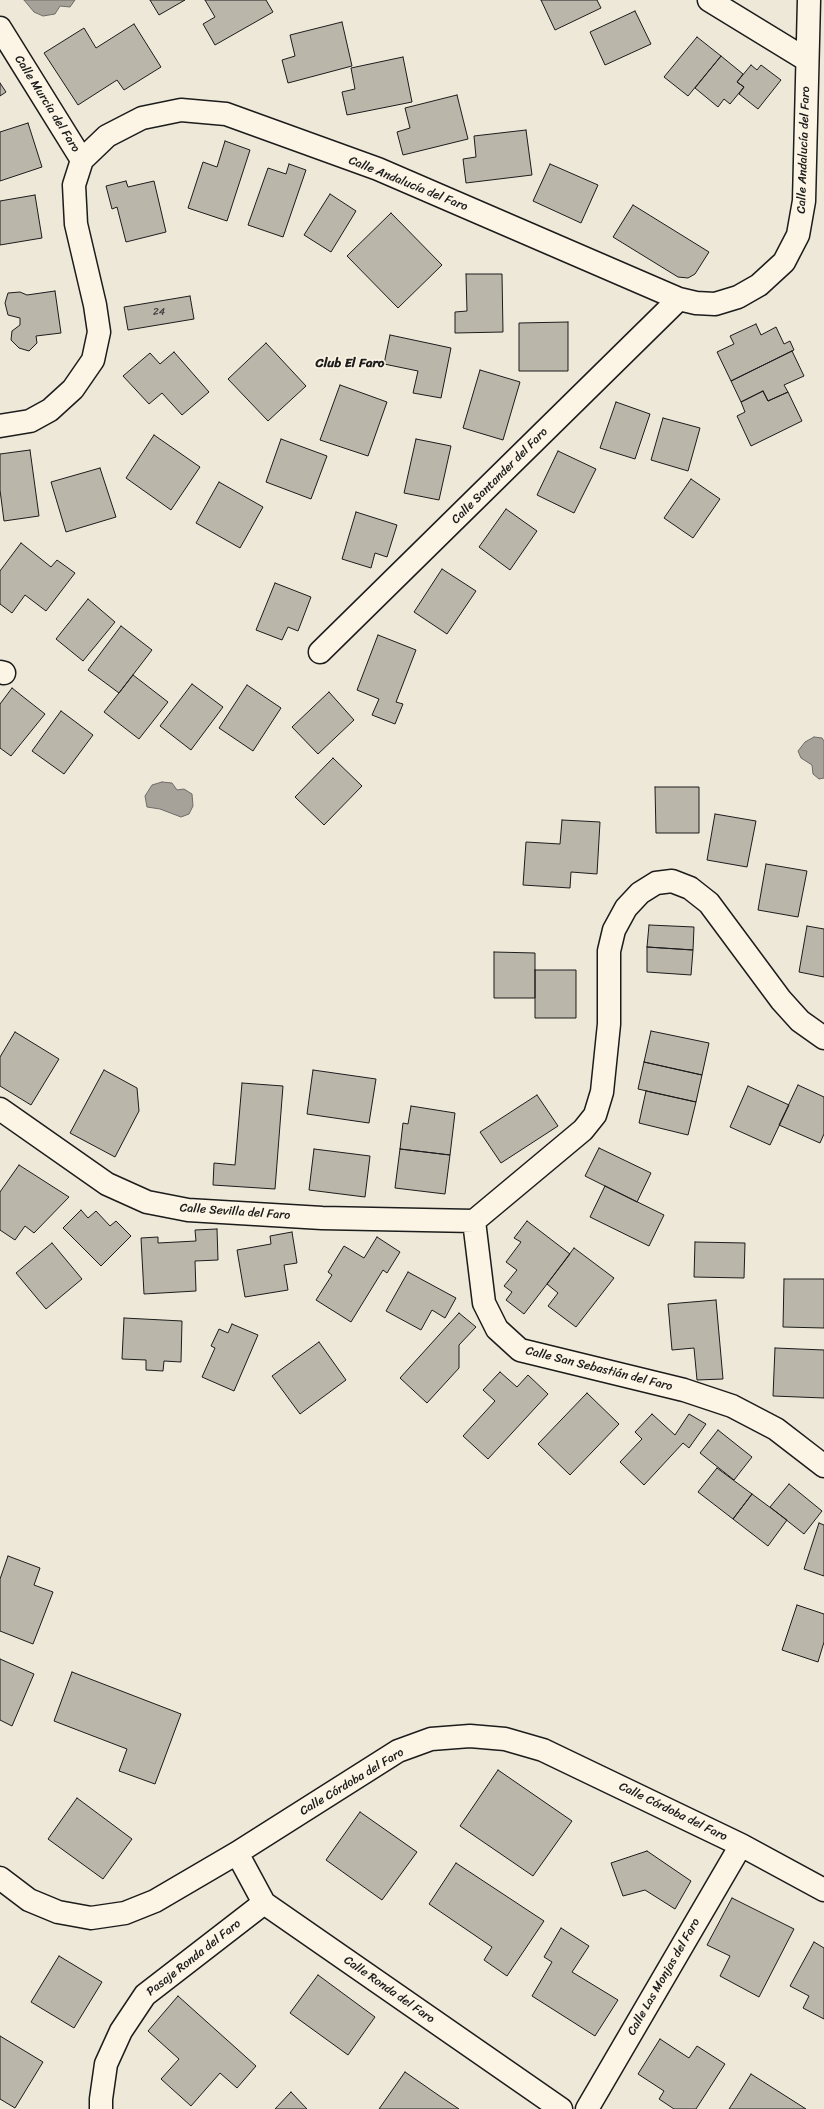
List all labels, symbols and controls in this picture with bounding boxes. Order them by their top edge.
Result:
street label: Calle Murcia del Faro [11,53,83,155]
street label: Calle Andalucía del Faro [795,86,813,214]
street label: Calle Andalucía del Faro [346,153,470,215]
house number: 24 [153,306,165,318]
district label: Club El Faro [316,356,384,372]
street label: Calle Santander del Faro [449,425,551,527]
street label: Calle Sevilla del Faro [179,1201,291,1223]
street label: Calle San Sebastián del Faro [524,1344,674,1394]
street label: Calle Córdoba del Faro [297,1745,407,1819]
street label: Calle Córdoba del Faro [616,1780,730,1844]
street label: Calle Las Monjas del Faro [625,1916,703,2038]
street label: Pasaje Ronda del Faro [144,1917,244,1999]
street label: Calle Ronda del Faro [341,1953,437,2027]

